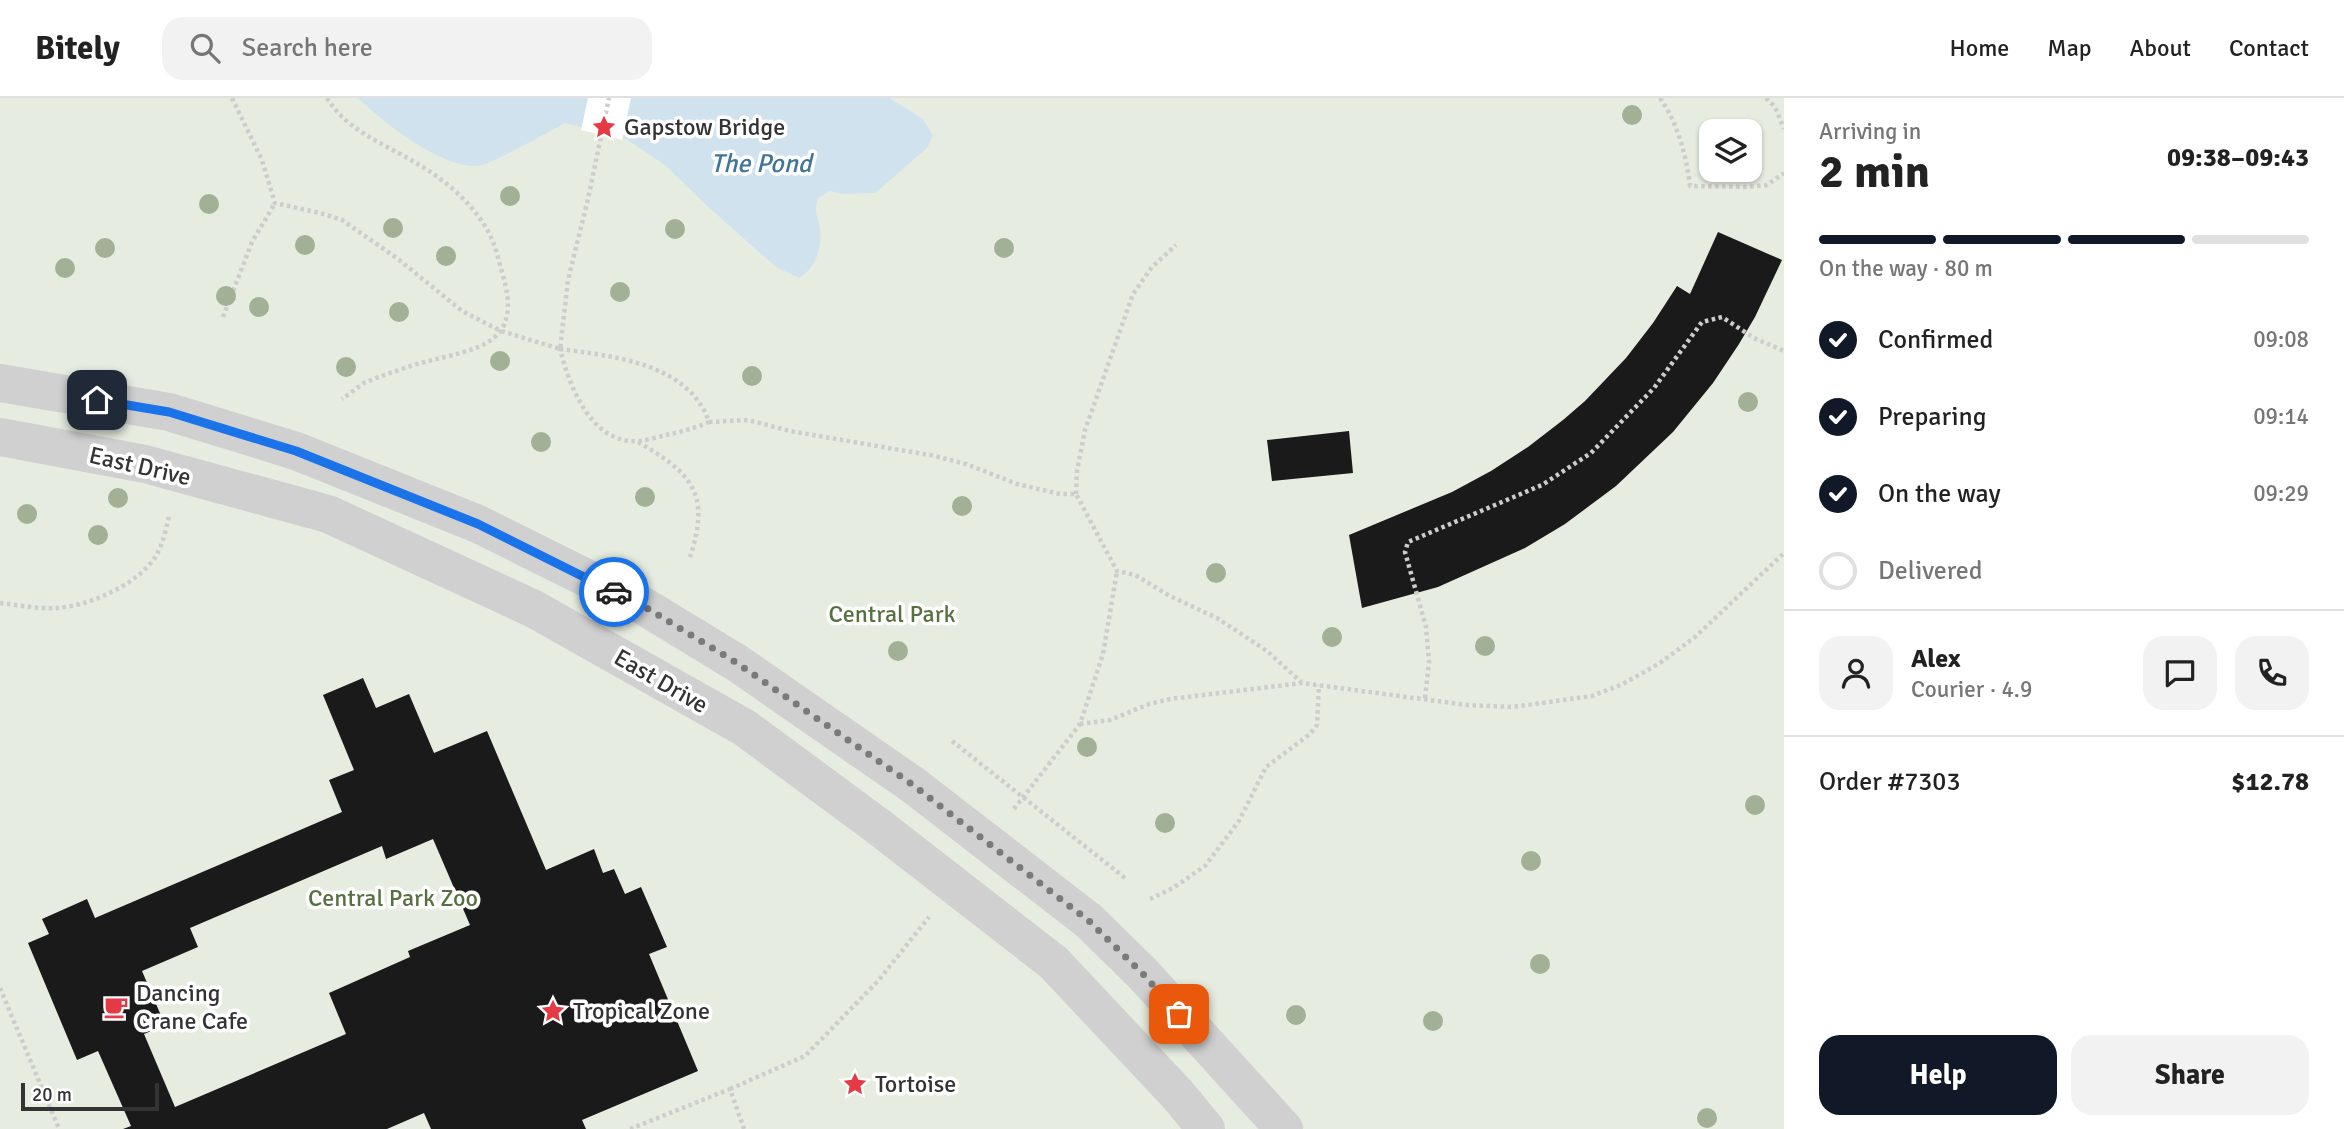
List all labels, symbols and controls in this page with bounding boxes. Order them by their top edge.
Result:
search box [162,17,652,80]
text: Bitely [35,28,120,69]
icon: search [186,29,224,67]
text: Search here [242,32,373,64]
text: Home [1949,33,2009,63]
text: Map [2047,33,2092,63]
text: About [2130,33,2191,63]
text: Contact [2229,33,2309,63]
place label: Gapstow Bridge [624,112,785,142]
place icon: Gapstow Bridge [590,113,618,141]
text: Arriving in [1819,117,1921,146]
map controls [1699,119,1762,182]
button: layers [1699,119,1762,182]
text: 09:38–09:43 [2167,142,2309,174]
text: 2 min [1819,144,1930,200]
water label: The Pond [710,148,815,180]
text: On the way · 80 m [1819,254,1993,283]
icon: check [1819,321,1857,359]
text: Confirmed [1878,324,1993,356]
text: 09:08 [2253,325,2309,354]
pin [67,370,127,430]
icon: home [78,381,116,419]
icon: check [1819,398,1857,436]
text: Preparing [1878,401,1986,433]
text: 09:14 [2253,402,2309,431]
street label: East Drive [86,440,194,492]
icon: check [1819,475,1857,513]
text: On the way [1878,478,2001,510]
text: 09:29 [2253,479,2309,508]
text: Delivered [1878,555,1983,587]
courier [579,557,649,627]
icon: car [595,573,633,611]
park label: Central Park [828,599,956,629]
button: person [1819,636,1893,710]
button: chat [2143,636,2217,710]
button: phone [2235,636,2309,710]
street label: East Drive [609,642,713,720]
text: Alex [1911,643,1961,675]
text: Courier · 4.9 [1911,675,2032,704]
text: Order #7303 [1819,766,1960,798]
text: $12.78 [2231,766,2309,798]
park label: Central Park Zoo [308,883,478,913]
place label: Dancing Crane Cafe [136,978,248,1036]
pin [1149,984,1209,1044]
cafe icon: Dancing Crane Cafe [102,993,130,1021]
icon: bag [1160,995,1198,1033]
place label: Tropical Zone [573,996,710,1026]
place icon: Tropical Zone [539,997,567,1025]
button: Help [1819,1035,2057,1115]
button: Share [2071,1035,2309,1115]
place label: Tortoise [875,1069,956,1099]
place icon: Tortoise [841,1070,869,1098]
scale bar [21,1080,159,1112]
text: 20 m [32,1083,72,1107]

